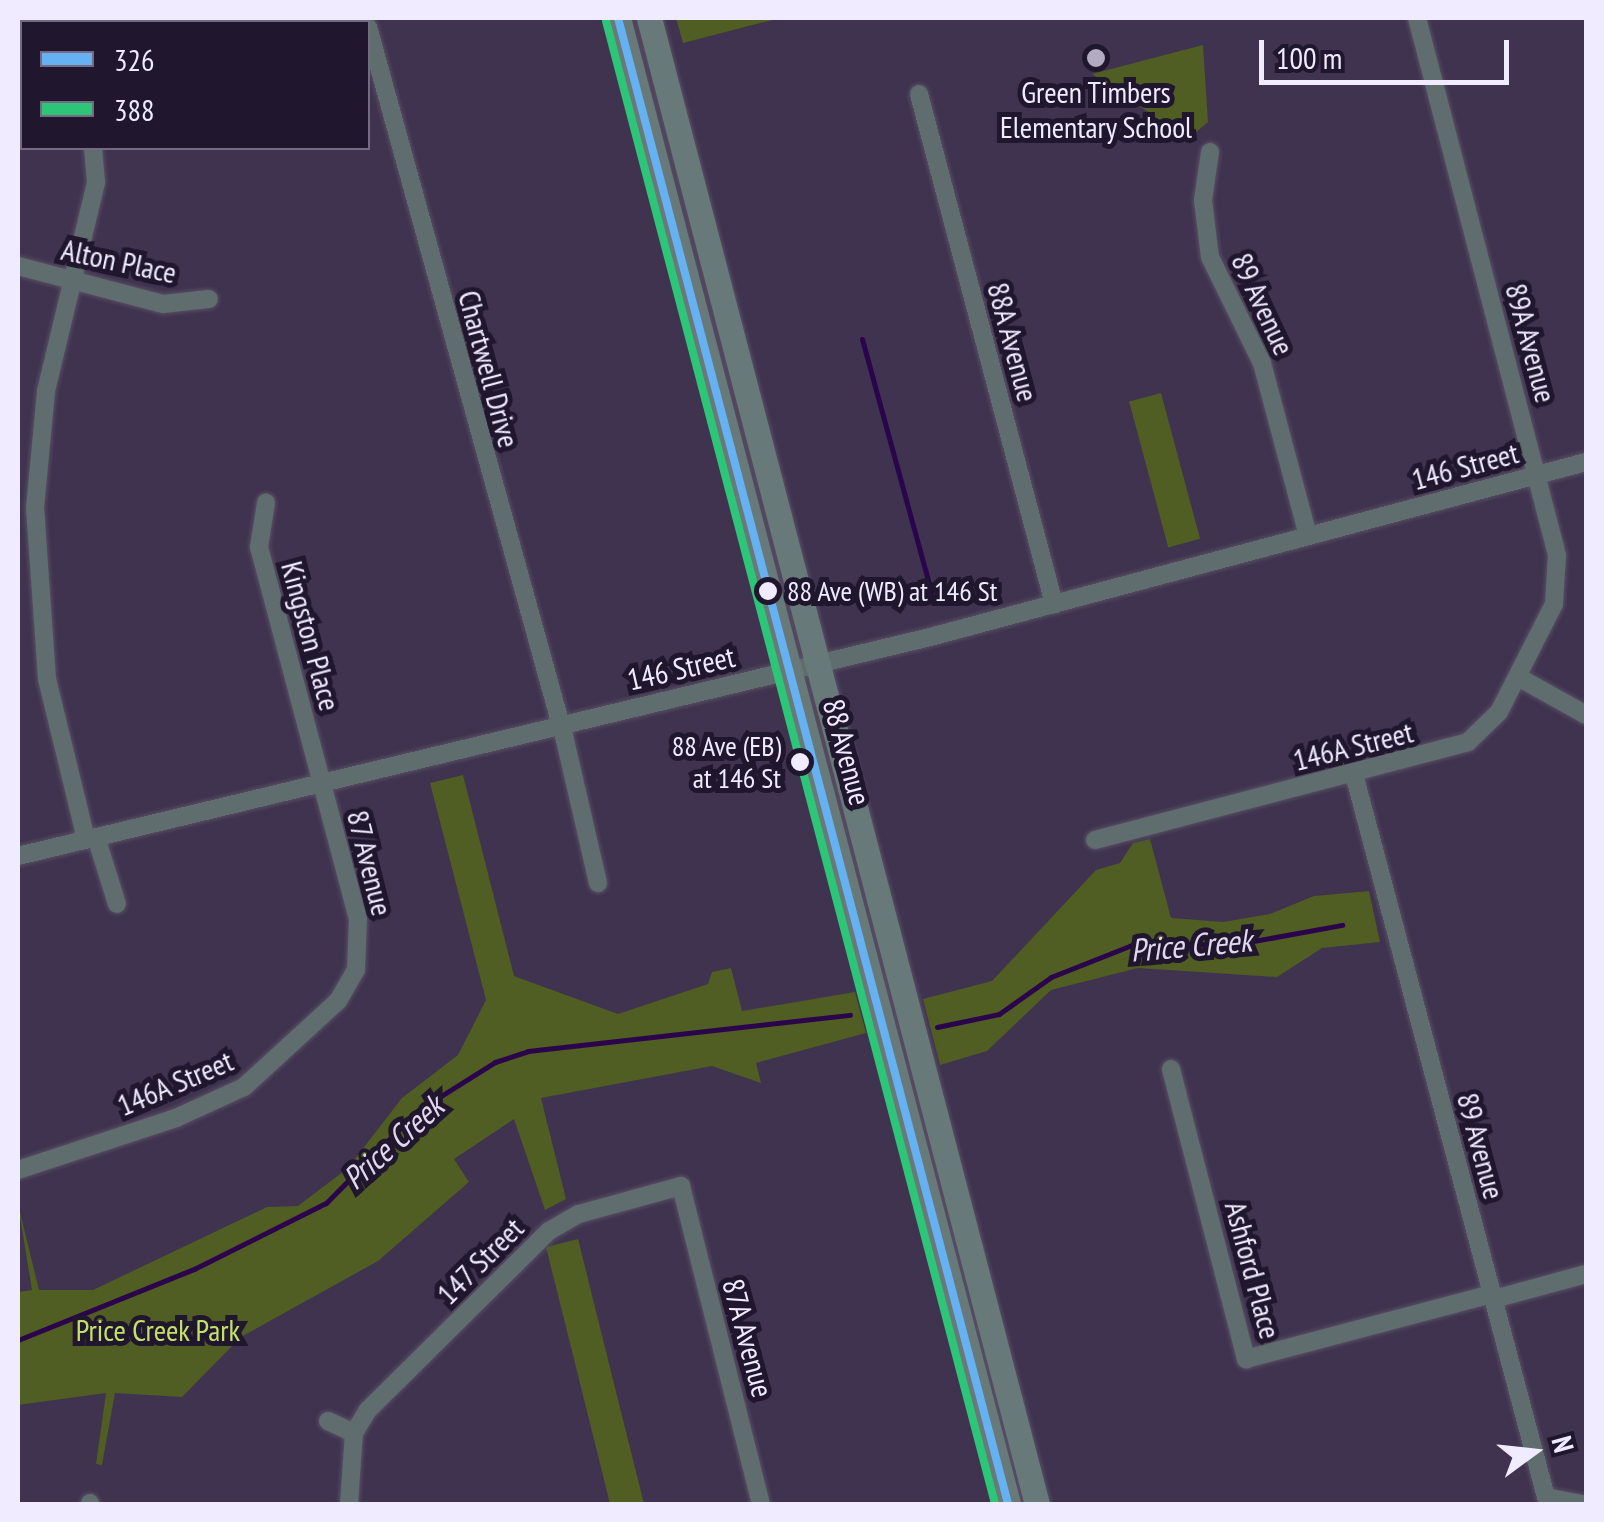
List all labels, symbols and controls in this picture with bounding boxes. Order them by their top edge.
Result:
legend [20,20,370,150]
scale bar [1264,20,1514,82]
text: 100 m [1276,38,1342,77]
text: 326 [114,40,155,79]
marker: Green Timbers Elementary School [1085,47,1107,69]
place label: Green Timbers Elementary School [999,74,1193,144]
text: 388 [114,90,155,129]
street label: Alton Place [58,231,180,291]
street label: 89 Avenue [1224,247,1302,361]
street label: 88A Avenue [980,278,1046,406]
street label: 89A Avenue [1498,279,1564,407]
street label: Chartwell Drive [451,287,527,451]
street label: 146 Street [1408,435,1522,497]
street label: Kingston Place [274,557,348,715]
place label: 88 Ave (WB) at 146 St [787,574,998,608]
marker: 88 Ave (WB) at 146 St [758,581,778,601]
street label: 146 Street [624,638,738,698]
street label: 88 Avenue [815,695,879,809]
street label: 146A Street [1289,714,1417,778]
place label: 88 Ave (EB) at 146 St [671,729,781,795]
marker: 88 Ave (EB) at 146 St [790,752,810,772]
street label: 87 Avenue [339,806,401,920]
water label: Price Creek [1129,921,1253,969]
street label: 146A Street [111,1042,239,1124]
water label: Price Creek [335,1087,451,1197]
street label: 89 Avenue [1449,1089,1513,1203]
street label: Ashford Place [1217,1197,1289,1343]
street label: 147 Street [429,1210,531,1312]
street label: 87A Avenue [715,1274,781,1402]
park label: Price Creek Park [75,1312,241,1348]
north arrow [1484,1402,1584,1502]
text: N [1544,1432,1583,1456]

